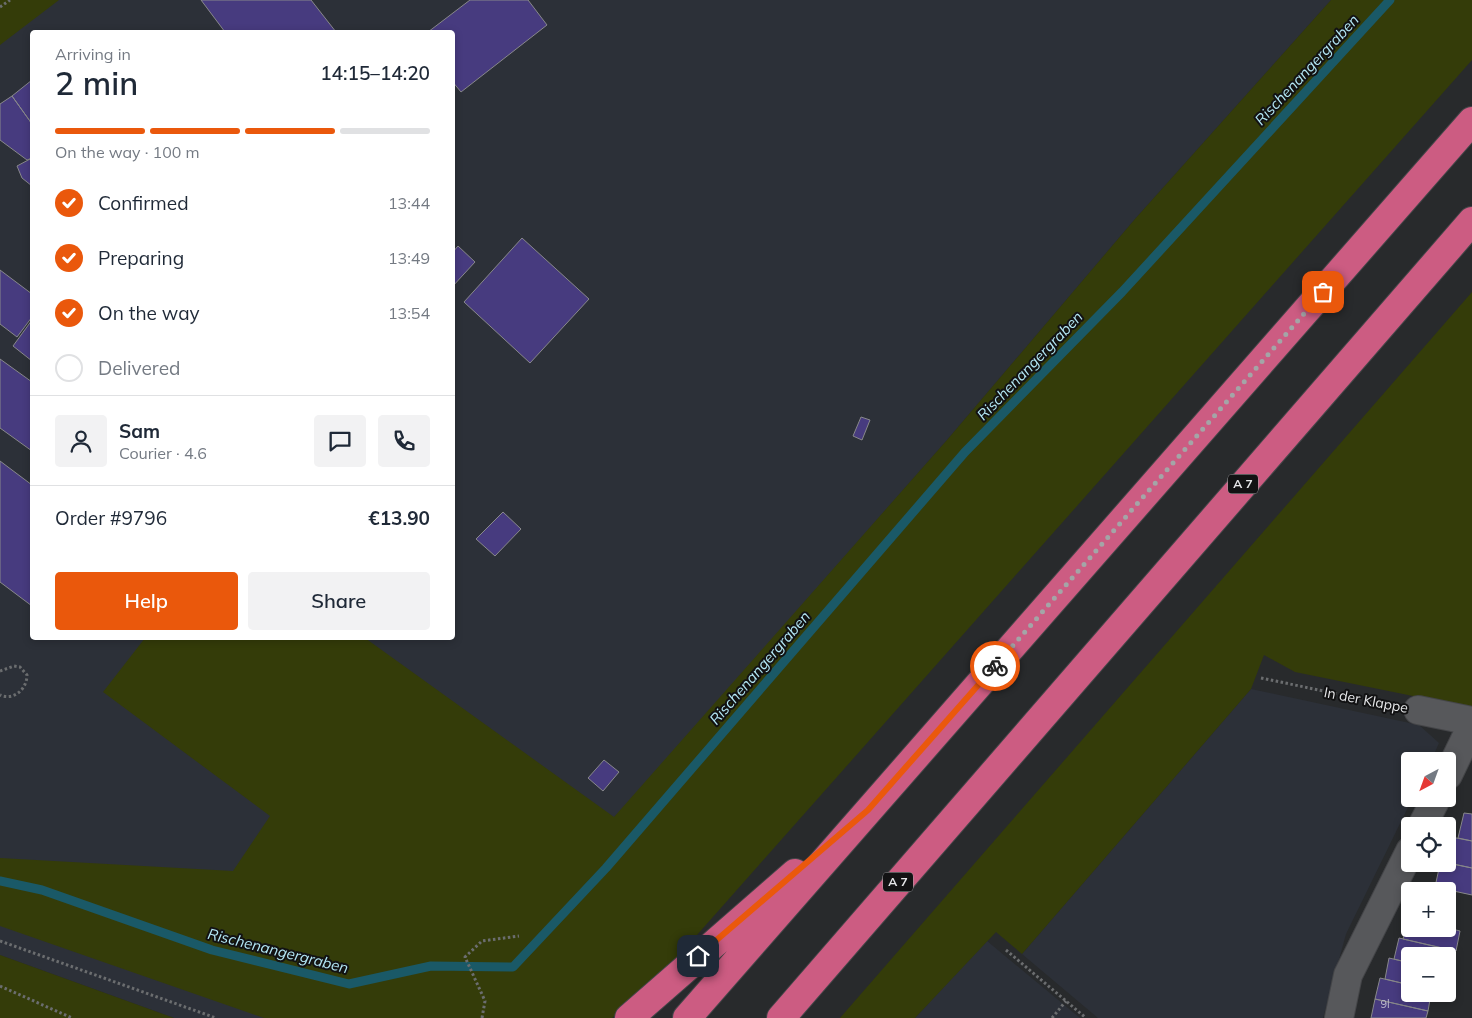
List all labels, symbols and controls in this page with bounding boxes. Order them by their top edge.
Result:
water label: Rischenangergraben [1250,10,1363,129]
text: Arriving in [55,44,131,64]
text: 14:15–14:20 [320,61,430,85]
text: 2 min [55,63,138,103]
text: On the way · 100 m [55,142,200,162]
icon: check [55,189,83,217]
text: Confirmed [98,191,189,215]
text: 13:44 [388,193,430,213]
icon: check [55,244,83,272]
text: Preparing [98,246,184,270]
text: 13:49 [388,248,430,268]
pin [1302,271,1344,313]
icon: bag [1309,278,1337,306]
icon: check [55,299,83,327]
text: On the way [98,301,200,325]
text: 13:54 [388,303,430,323]
water label: Rischenangergraben [973,307,1087,424]
text: Delivered [98,356,180,380]
button: person [55,415,107,467]
button: chat [314,415,366,467]
button: phone [378,415,430,467]
text: Sam [119,419,160,443]
text: Courier · 4.6 [119,443,207,463]
road number: A 7 [1228,474,1258,494]
text: Order #9796 [55,506,167,530]
text: €13.90 [368,506,430,530]
button: Help [55,572,238,630]
button: Share [248,572,430,630]
water label: Rischenangergraben [705,607,814,728]
courier [970,641,1020,691]
icon: bike [981,652,1009,680]
street label: In der Klappe [1322,683,1410,717]
north arrow [1401,752,1456,808]
map controls [1401,752,1456,1002]
button: locate [1401,817,1456,872]
road number: A 7 [883,872,913,892]
button: + [1401,882,1456,937]
water label: Rischenangergraben [206,924,351,977]
pin [677,935,719,977]
icon: home [684,942,712,970]
button: − [1401,947,1456,1002]
house number: 9l [1380,997,1390,1011]

